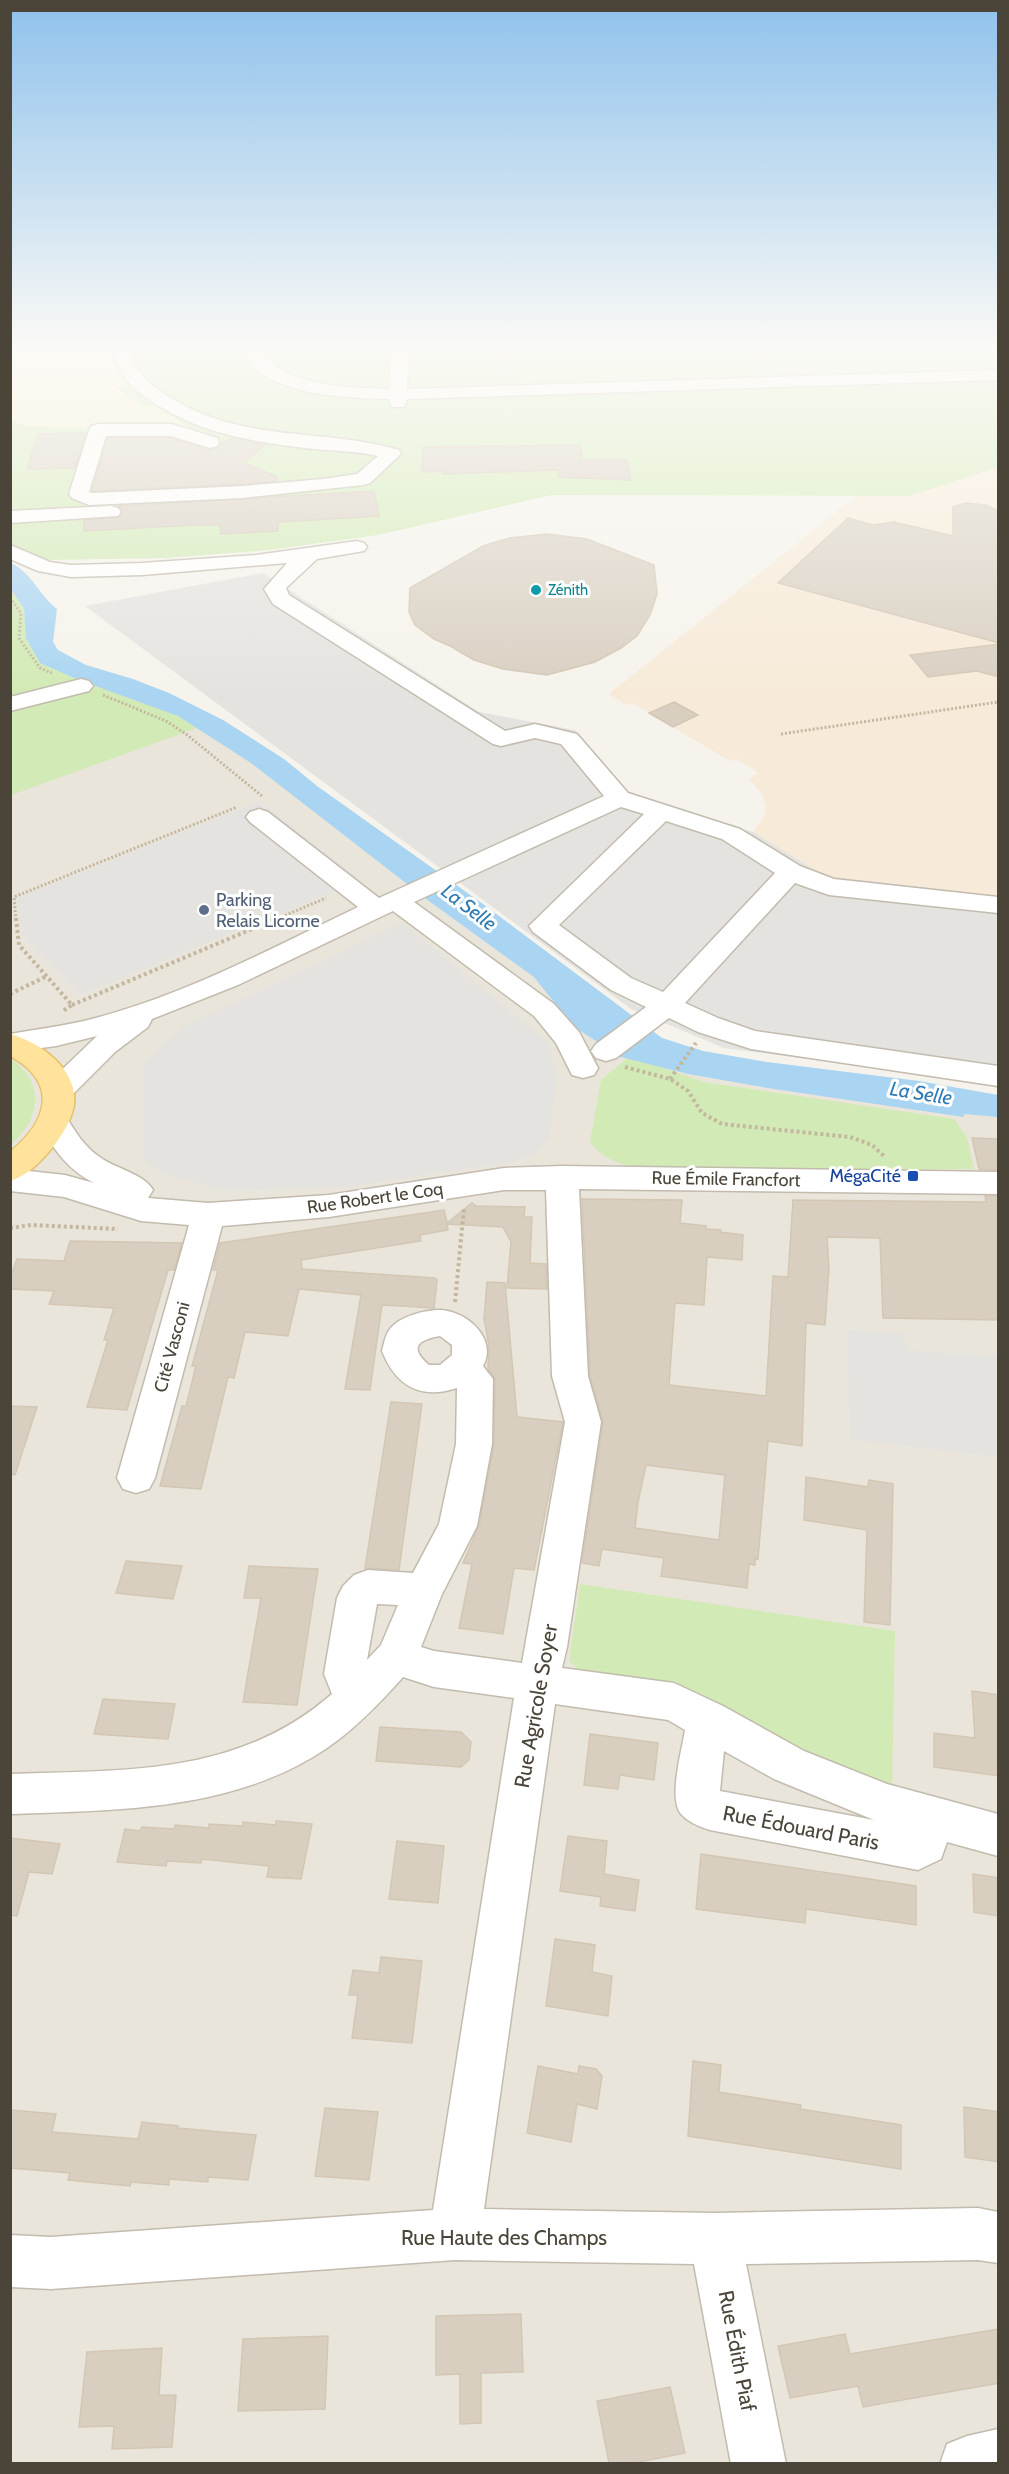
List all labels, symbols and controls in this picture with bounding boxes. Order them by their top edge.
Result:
place label: Zénith [548,581,588,599]
marker: Zénith [529,583,543,597]
water label: La Selle [437,879,501,935]
place label: Parking Relais Licorne [216,889,320,932]
marker: Parking Relais Licorne [197,903,211,917]
water label: La Selle [888,1076,954,1110]
place label: MégaCité [829,1165,901,1187]
street label: Rue Émile Francfort [651,1167,801,1191]
marker: MégaCité [906,1169,920,1183]
street label: Rue Robert le Coq [306,1178,444,1218]
street label: Cité Vasconi [149,1299,195,1395]
street label: Rue Agricole Soyer [509,1622,562,1790]
street label: Rue Édouard Paris [721,1800,882,1855]
street label: Rue Haute des Champs [401,2225,607,2250]
street label: Rue Édith Piaf [714,2288,761,2414]

